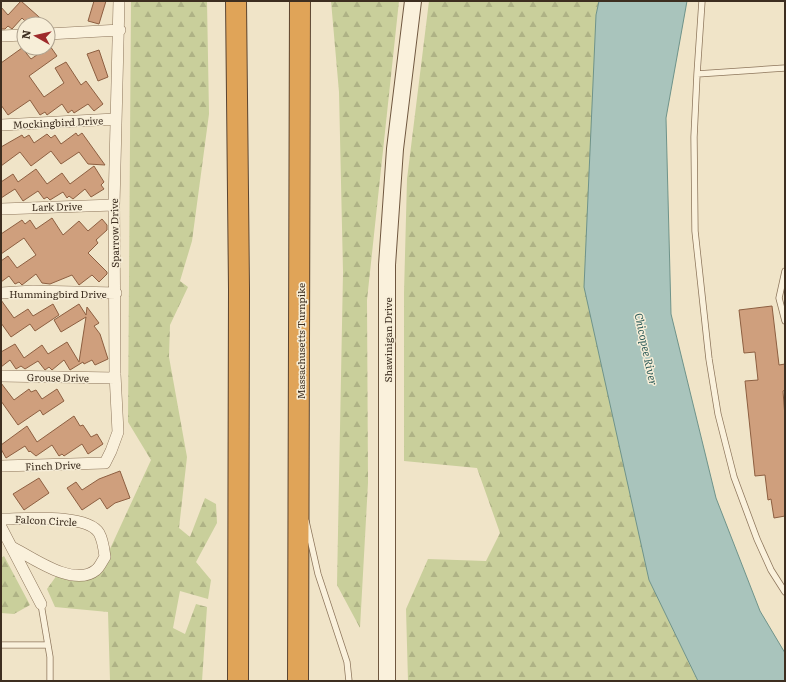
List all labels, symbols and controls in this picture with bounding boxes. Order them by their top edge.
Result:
north arrow [16,16,56,56]
text: N [17,29,34,40]
street label: Mockingbird Drive [12,112,104,132]
street label: Lark Drive [32,198,82,214]
street label: Sparrow Drive [106,198,122,268]
street label: Massachusetts Turnpike [293,283,308,399]
street label: Hummingbird Drive [9,286,107,301]
street label: Shawinigan Drive [380,297,395,383]
water label: Chicopee River [632,311,662,387]
street label: Grouse Drive [27,369,89,385]
street label: Finch Drive [25,457,81,473]
street label: Falcon Circle [15,511,77,529]

